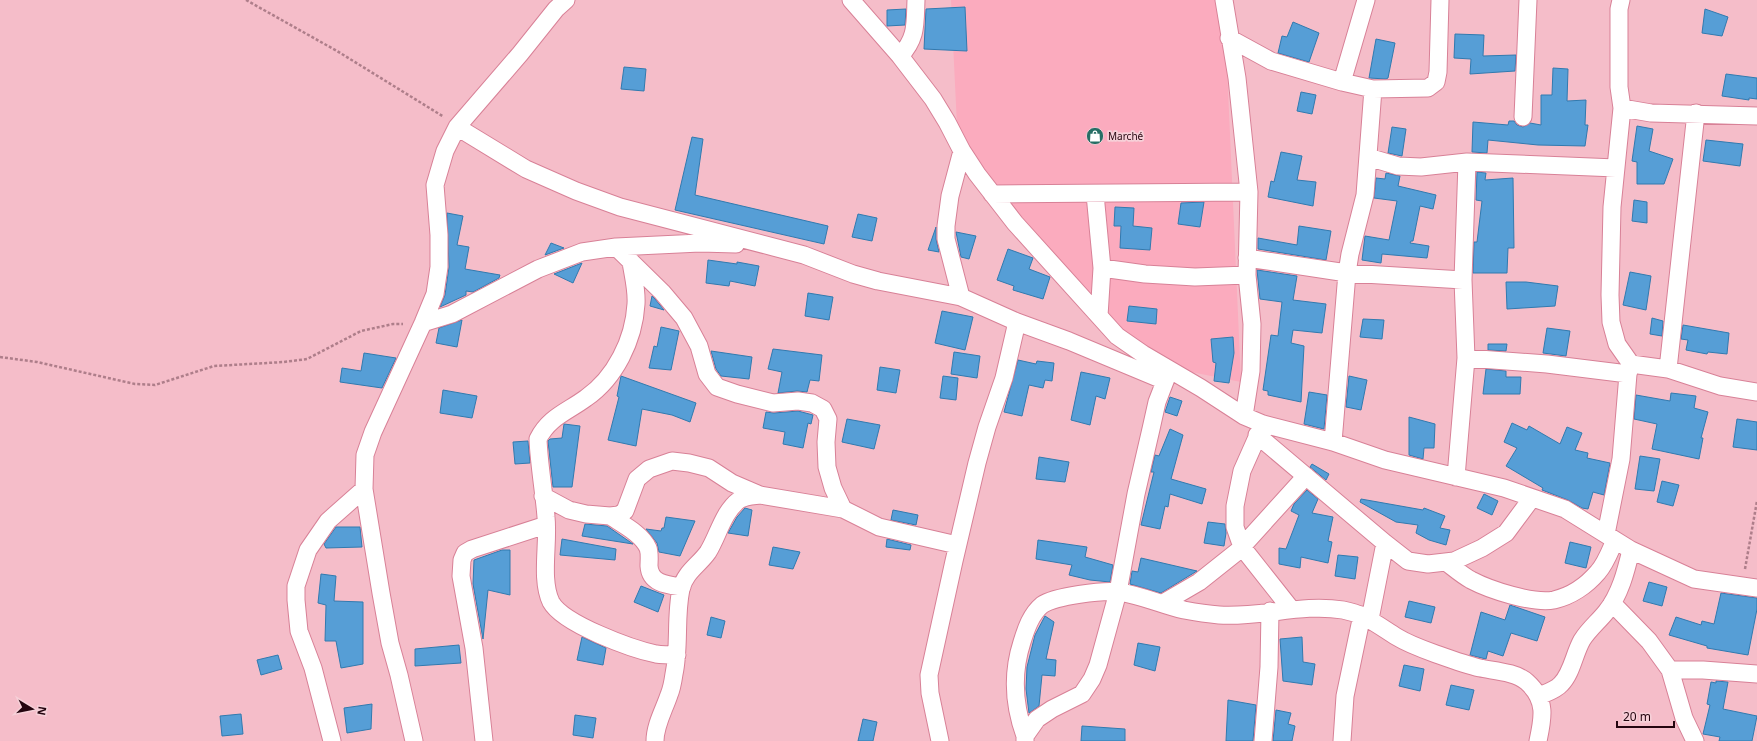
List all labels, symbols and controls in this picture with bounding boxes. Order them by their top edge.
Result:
shop icon: Marché [1085,126,1105,146]
place label: Marché [1108,129,1144,143]
north arrow [12,689,52,729]
scale bar [1617,703,1674,729]
text: N [34,705,51,717]
text: 20 m [1623,708,1651,725]

